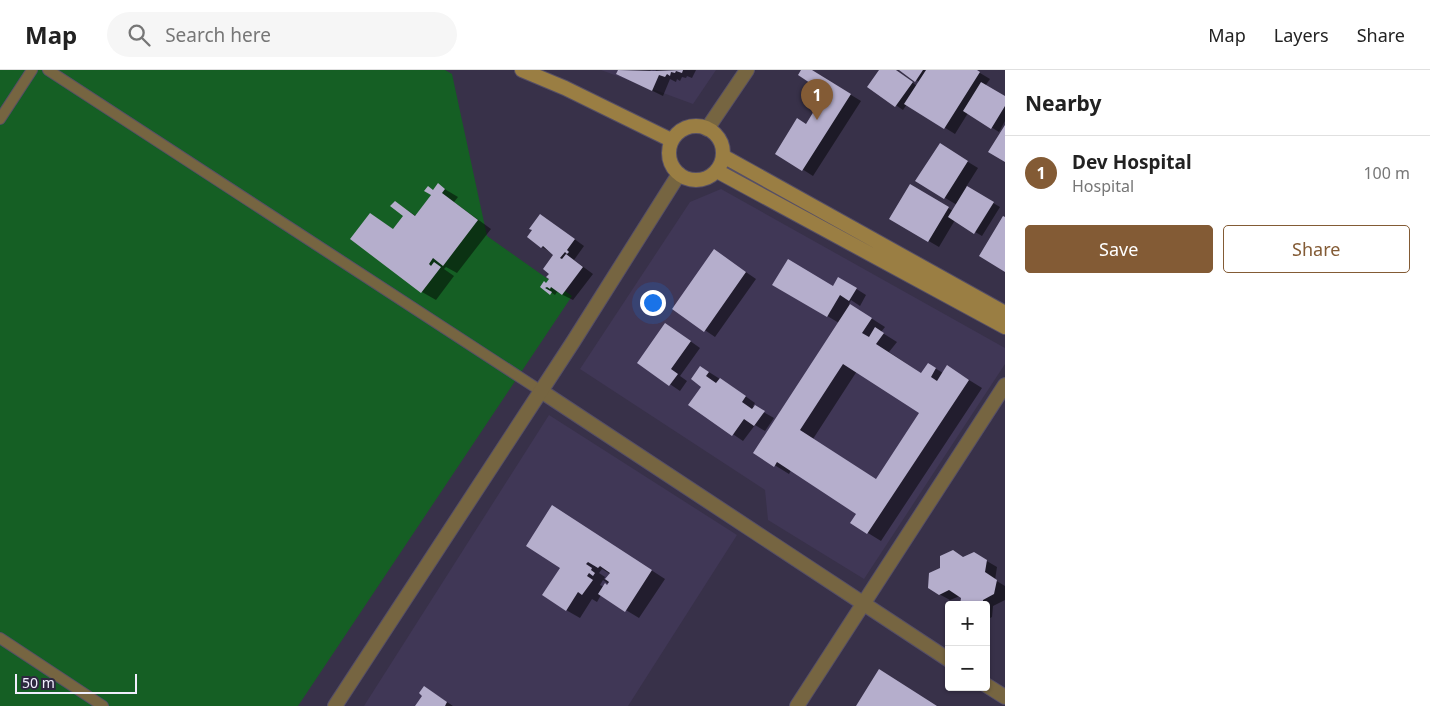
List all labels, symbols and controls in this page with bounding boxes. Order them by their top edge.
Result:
search box [107,12,457,57]
text: Map [25,18,77,51]
icon: search [125,21,153,49]
text: Search here [165,22,271,48]
text: Map [1208,23,1246,47]
text: Layers [1274,23,1329,47]
text: Share [1357,23,1405,47]
pin: 1 [801,79,833,120]
text: Nearby [1025,89,1101,117]
text: Dev Hospital [1072,149,1192,175]
text: 1 [1036,162,1046,184]
text: 100 m [1363,162,1410,184]
text: Hospital [1072,175,1134,197]
button: Save [1025,225,1213,273]
button: Share [1223,225,1410,273]
your location [640,290,666,316]
map controls [945,601,990,691]
button: + [945,601,990,646]
button: − [945,646,990,691]
scale bar [15,671,138,694]
text: 50 m [22,673,55,692]

